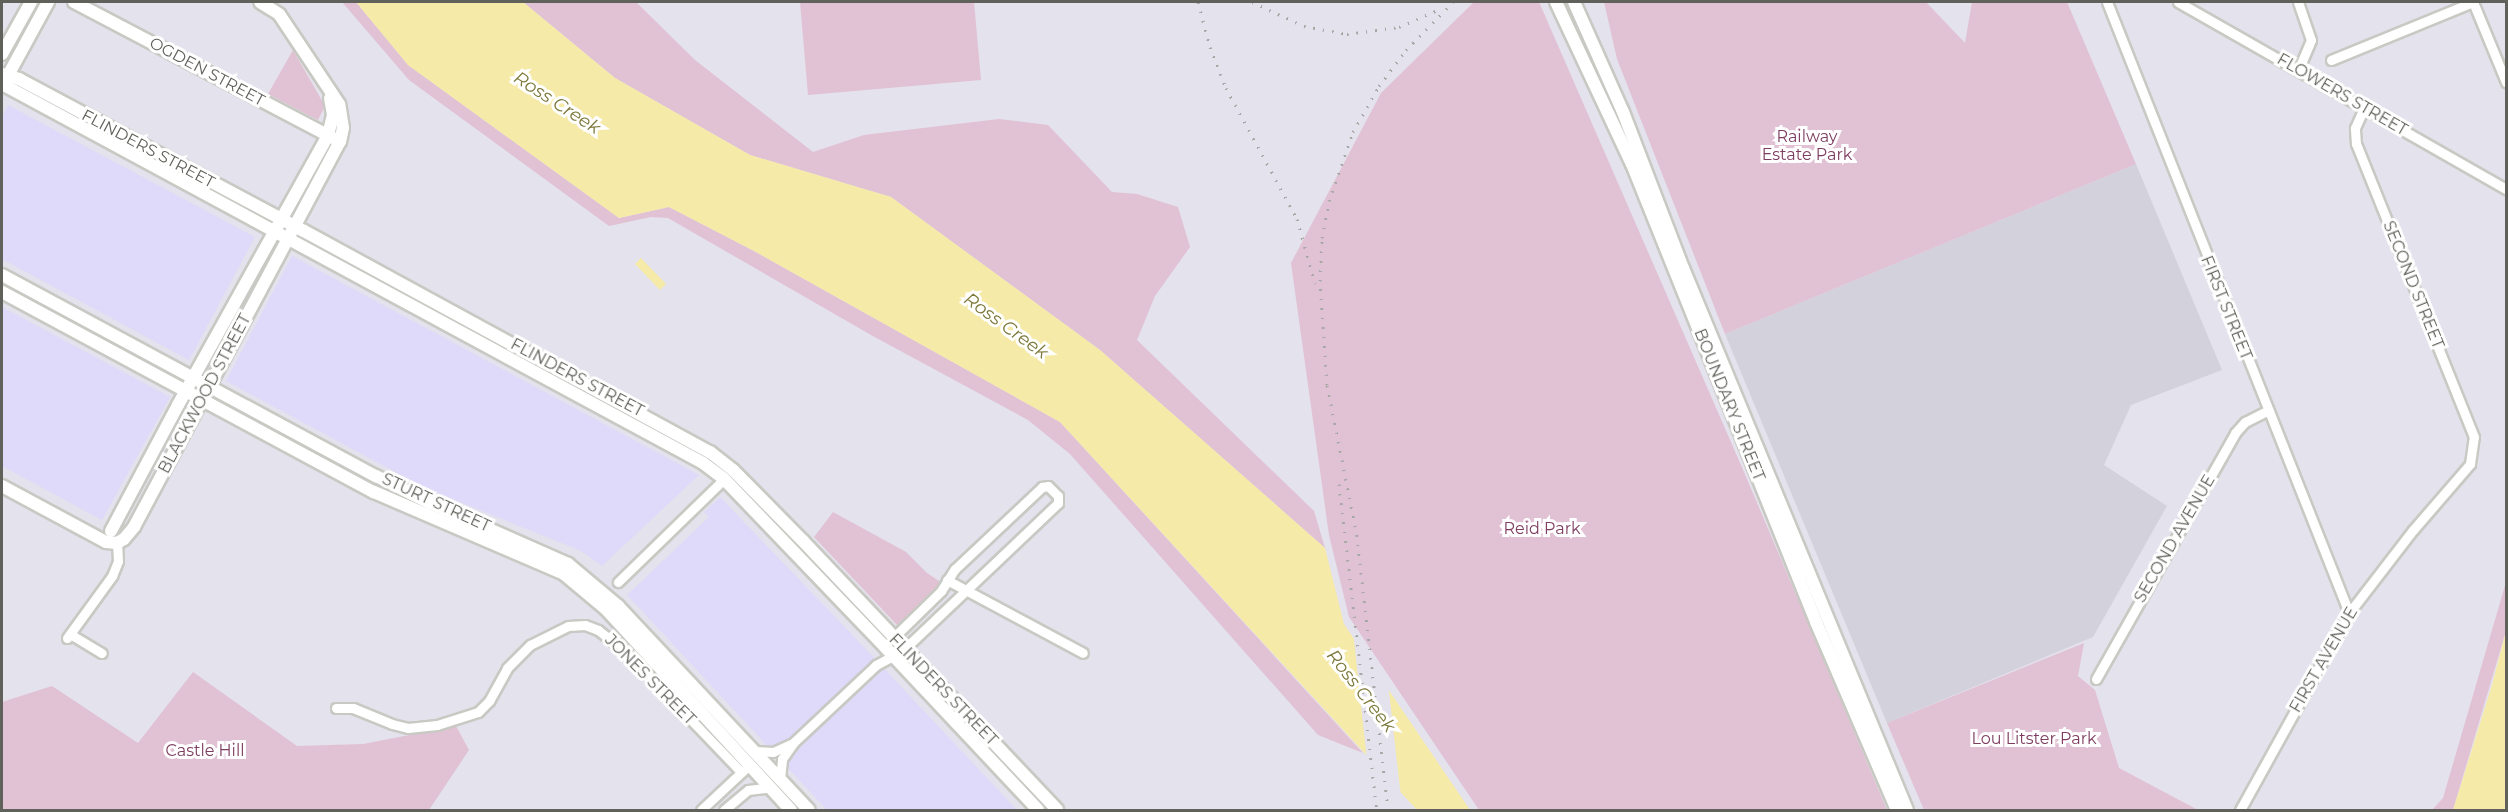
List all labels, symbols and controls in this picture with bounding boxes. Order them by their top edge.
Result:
street label: OGDEN STREET [146,33,268,111]
street label: FLOWERS STREET [2273,50,2411,140]
water label: Ross Creek [510,67,604,139]
street label: FLINDERS STREET [78,106,218,192]
park label: Railway Estate Park [1762,127,1852,165]
street label: SECOND STREET [2379,218,2447,352]
street label: FIRST STREET [2196,253,2256,363]
water label: Ross Creek [960,288,1052,364]
street label: BLACKWOOD STREET [155,311,255,477]
street label: BOUNDARY STREET [1690,326,1768,484]
street label: FLINDERS STREET [507,335,647,421]
street label: STURT STREET [379,470,493,536]
street label: SECOND AVENUE [2131,472,2219,606]
park label: Reid Park [1503,519,1581,539]
street label: FIRST AVENUE [2286,604,2362,716]
street label: FLINDERS STREET [885,630,1001,750]
street label: JONES STREET [601,631,699,729]
water label: Ross Creek [1322,645,1400,737]
park label: Lou Litster Park [1971,729,2097,749]
park label: Castle Hill [165,741,245,761]

